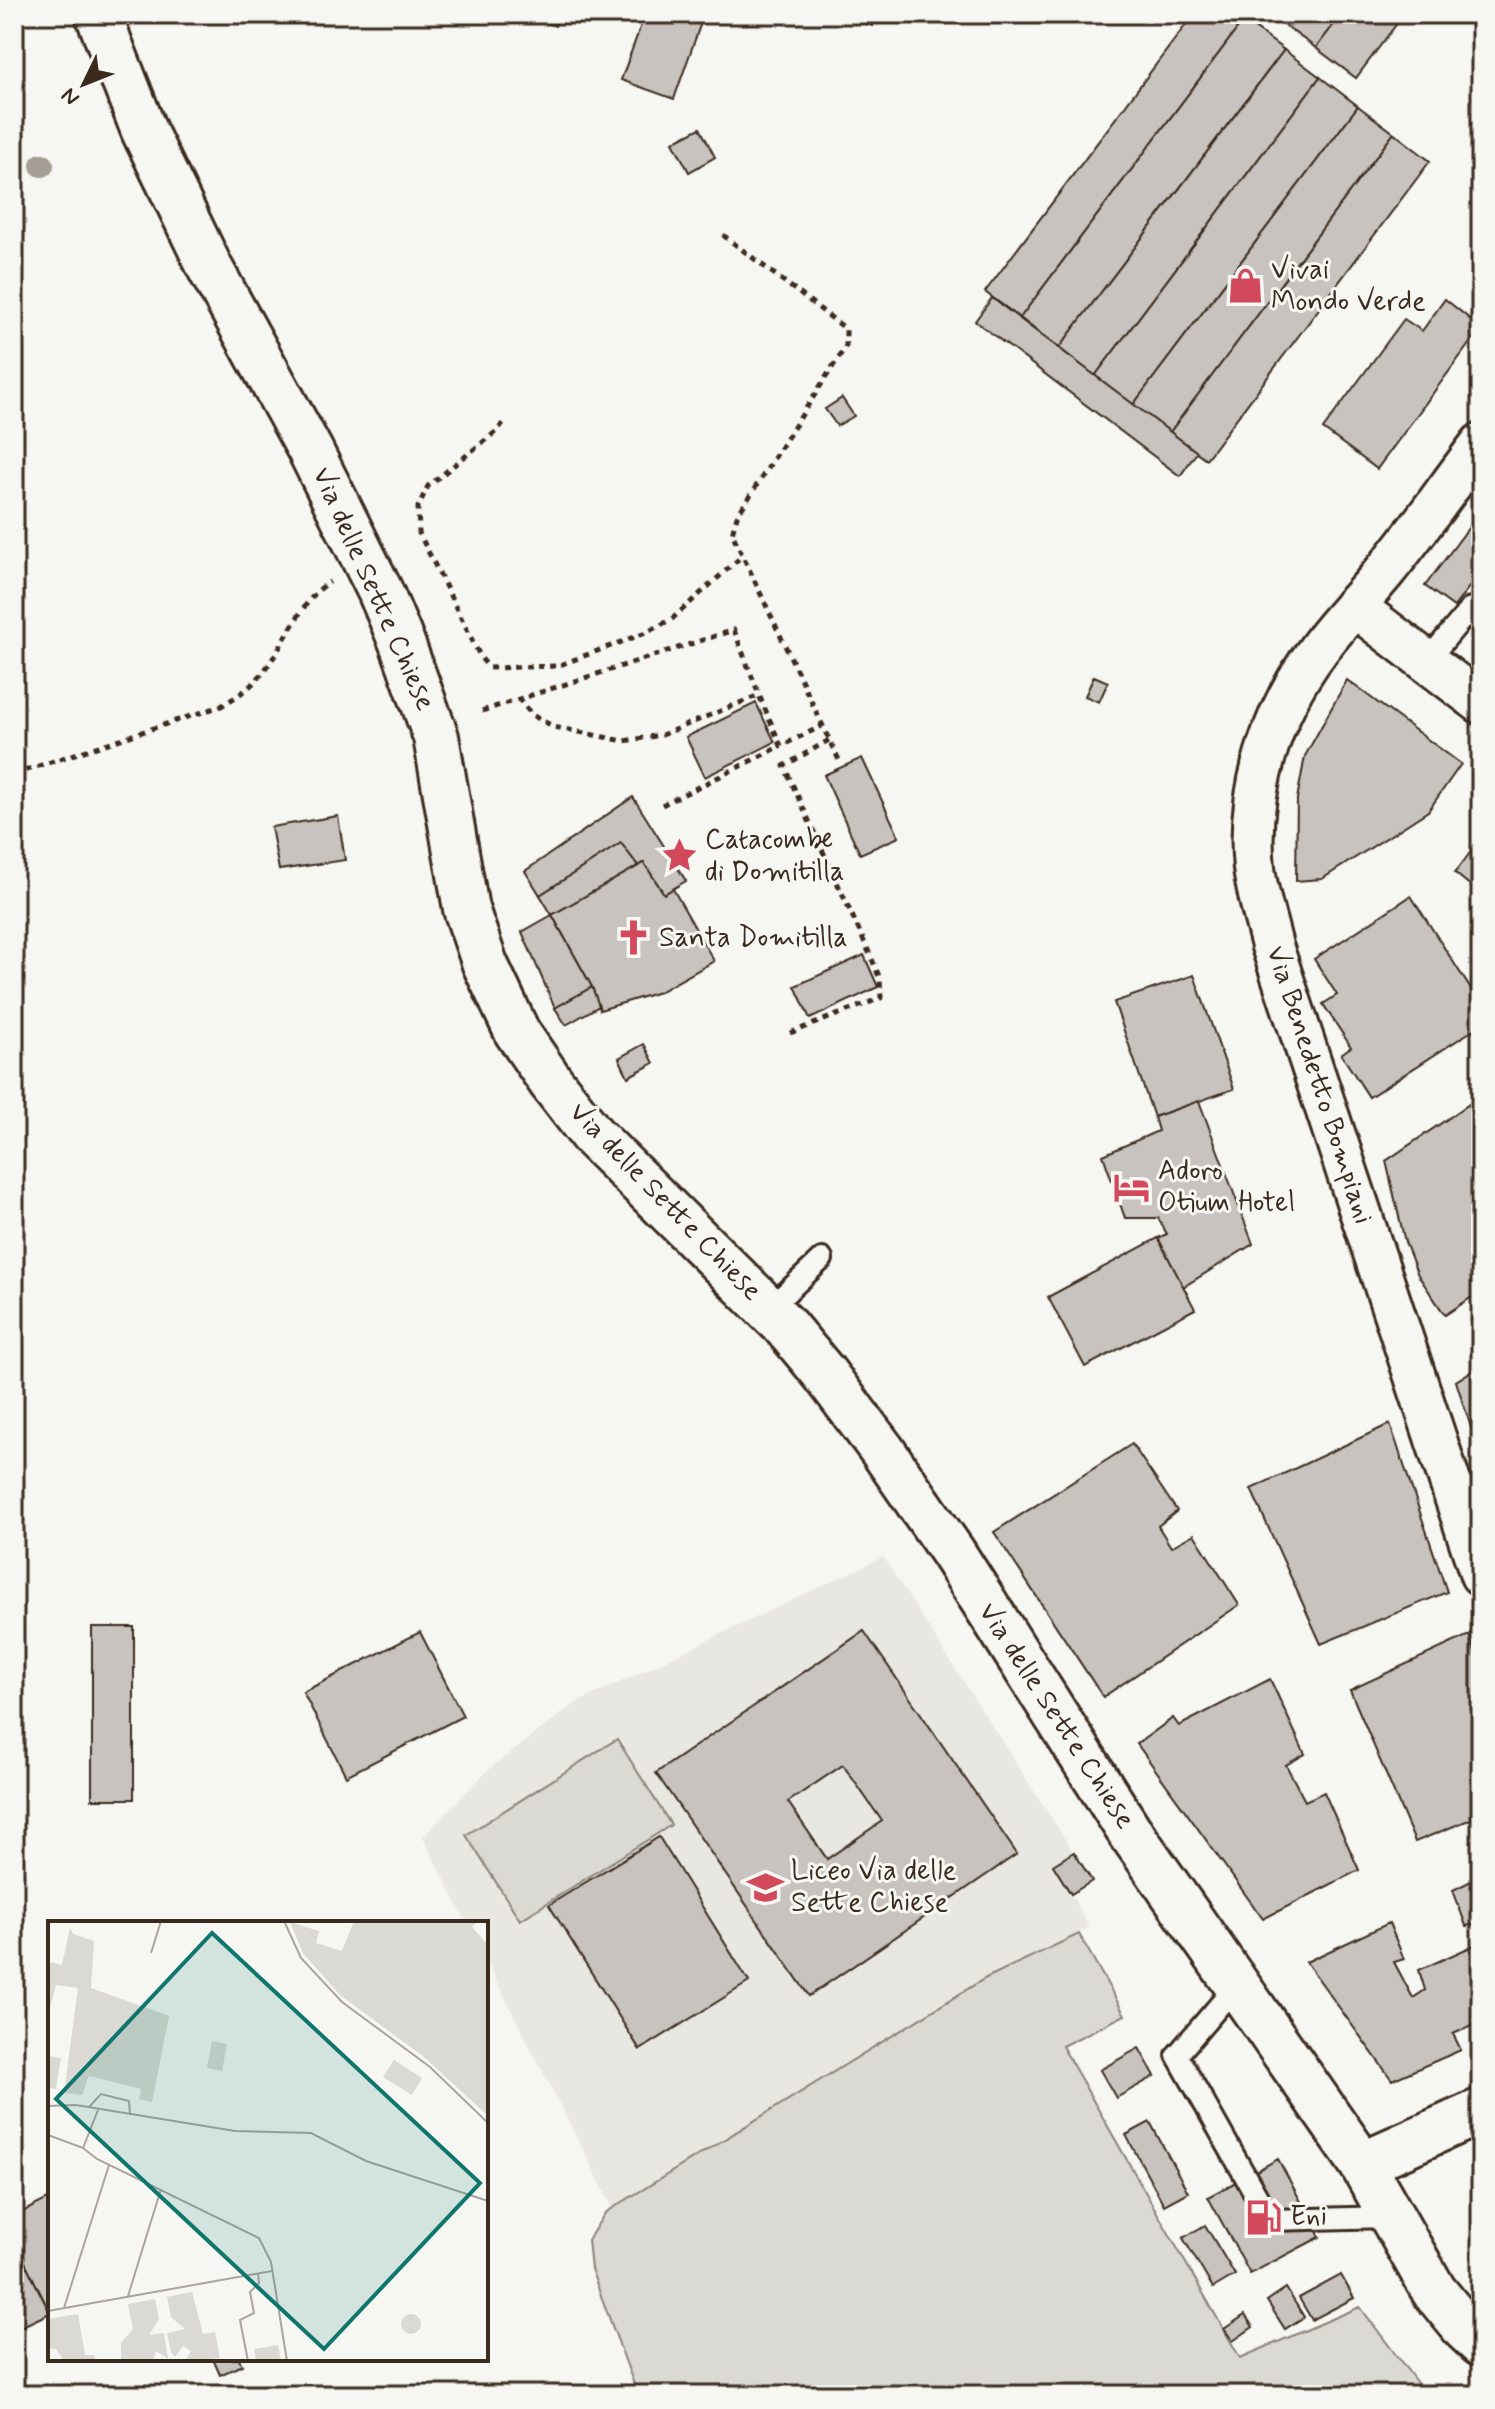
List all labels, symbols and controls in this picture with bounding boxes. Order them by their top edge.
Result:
north arrow [44,44,124,124]
text: N [56,81,86,111]
place label: Vivai Mondo Verde [1271,252,1426,321]
shop icon: Vivai Mondo Verde [1226,267,1264,305]
street label: Via delle Sette Chiese [303,461,443,717]
place label: Catacombe di Domitilla [705,822,844,891]
place icon: Catacombe di Domitilla [660,837,698,875]
church icon: Santa Domitilla [614,919,652,957]
place label: Santa Domitilla [659,920,848,957]
street label: Via Benedetto Bompiani [1257,941,1381,1229]
street label: Via delle Sette Chiese [560,1095,770,1309]
place label: Adoro Otium Hotel [1158,1153,1295,1222]
hotel icon: Adoro Otium Hotel [1113,1168,1151,1206]
street label: Via delle Sette Chiese [969,1596,1143,1836]
place label: Liceo Via delle Sette Chiese [791,1853,956,1922]
school or university icon: Liceo Via delle Sette Chiese [746,1868,784,1906]
inset map [48,1921,488,2361]
fuel station icon: Eni [1245,2198,1283,2236]
place label: Eni [1290,2199,1327,2236]

